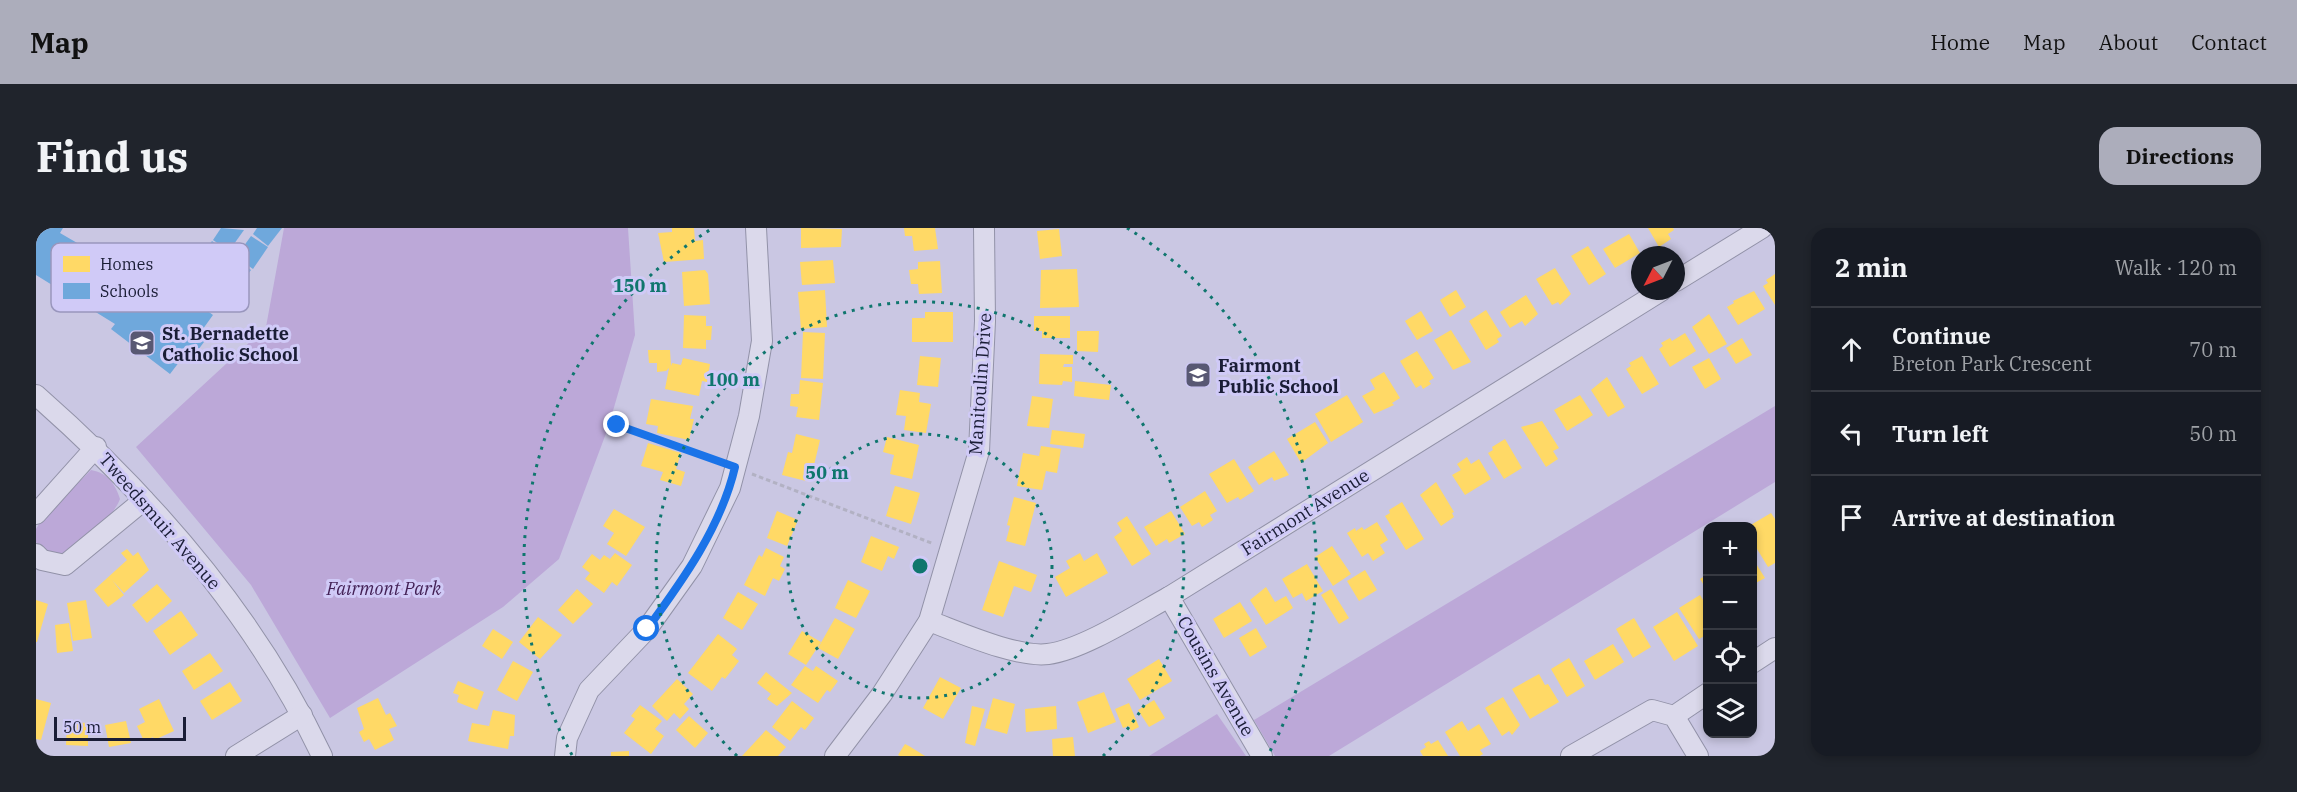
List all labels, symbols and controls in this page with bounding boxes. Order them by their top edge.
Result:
text: Map [30,24,89,61]
text: Home [1930,28,1990,56]
text: Map [2023,28,2066,56]
text: About [2099,28,2158,56]
text: Contact [2191,28,2267,56]
button: Directions [2099,127,2261,185]
text: Find us [36,129,188,184]
legend [51,243,249,312]
north arrow [1631,246,1685,300]
text: 2 min [1835,250,1908,284]
text: Homes [100,254,153,274]
text: Walk · 120 m [2115,254,2237,281]
text: 150 m [613,274,668,297]
text: Schools [100,281,158,301]
street label: Manitoulin Drive [964,312,996,456]
text: Continue [1892,321,1991,350]
place label: St. Bernadette Catholic School [162,322,298,366]
school or university icon: St. Bernadette Catholic School [127,328,157,358]
icon: ahead [1835,333,1868,366]
text: 70 m [2189,336,2237,363]
text: Breton Park Crescent [1892,350,2092,377]
place label: Fairmont Public School [1218,354,1339,398]
school or university icon: Fairmont Public School [1183,360,1213,390]
text: 100 m [706,368,761,391]
route end [603,411,629,437]
icon: left [1835,417,1868,450]
text: Turn left [1892,419,1988,448]
text: 50 m [2189,420,2237,447]
street label: Tweedsmuir Avenue [94,448,226,594]
text: 50 m [805,461,849,484]
street label: Fairmont Avenue [1237,463,1373,561]
icon: arrive [1835,501,1868,534]
text: Arrive at destination [1892,503,2115,532]
map controls [1703,522,1757,738]
button: + [1703,522,1757,576]
centre of rings [910,556,930,576]
button: − [1703,576,1757,630]
park label: Fairmont Park [326,577,442,600]
street label: Cousins Avenue [1172,612,1260,740]
route start [633,615,659,641]
button: locate [1703,630,1757,684]
button: layers [1703,684,1757,738]
scale bar [54,714,186,742]
text: 50 m [63,717,101,737]

